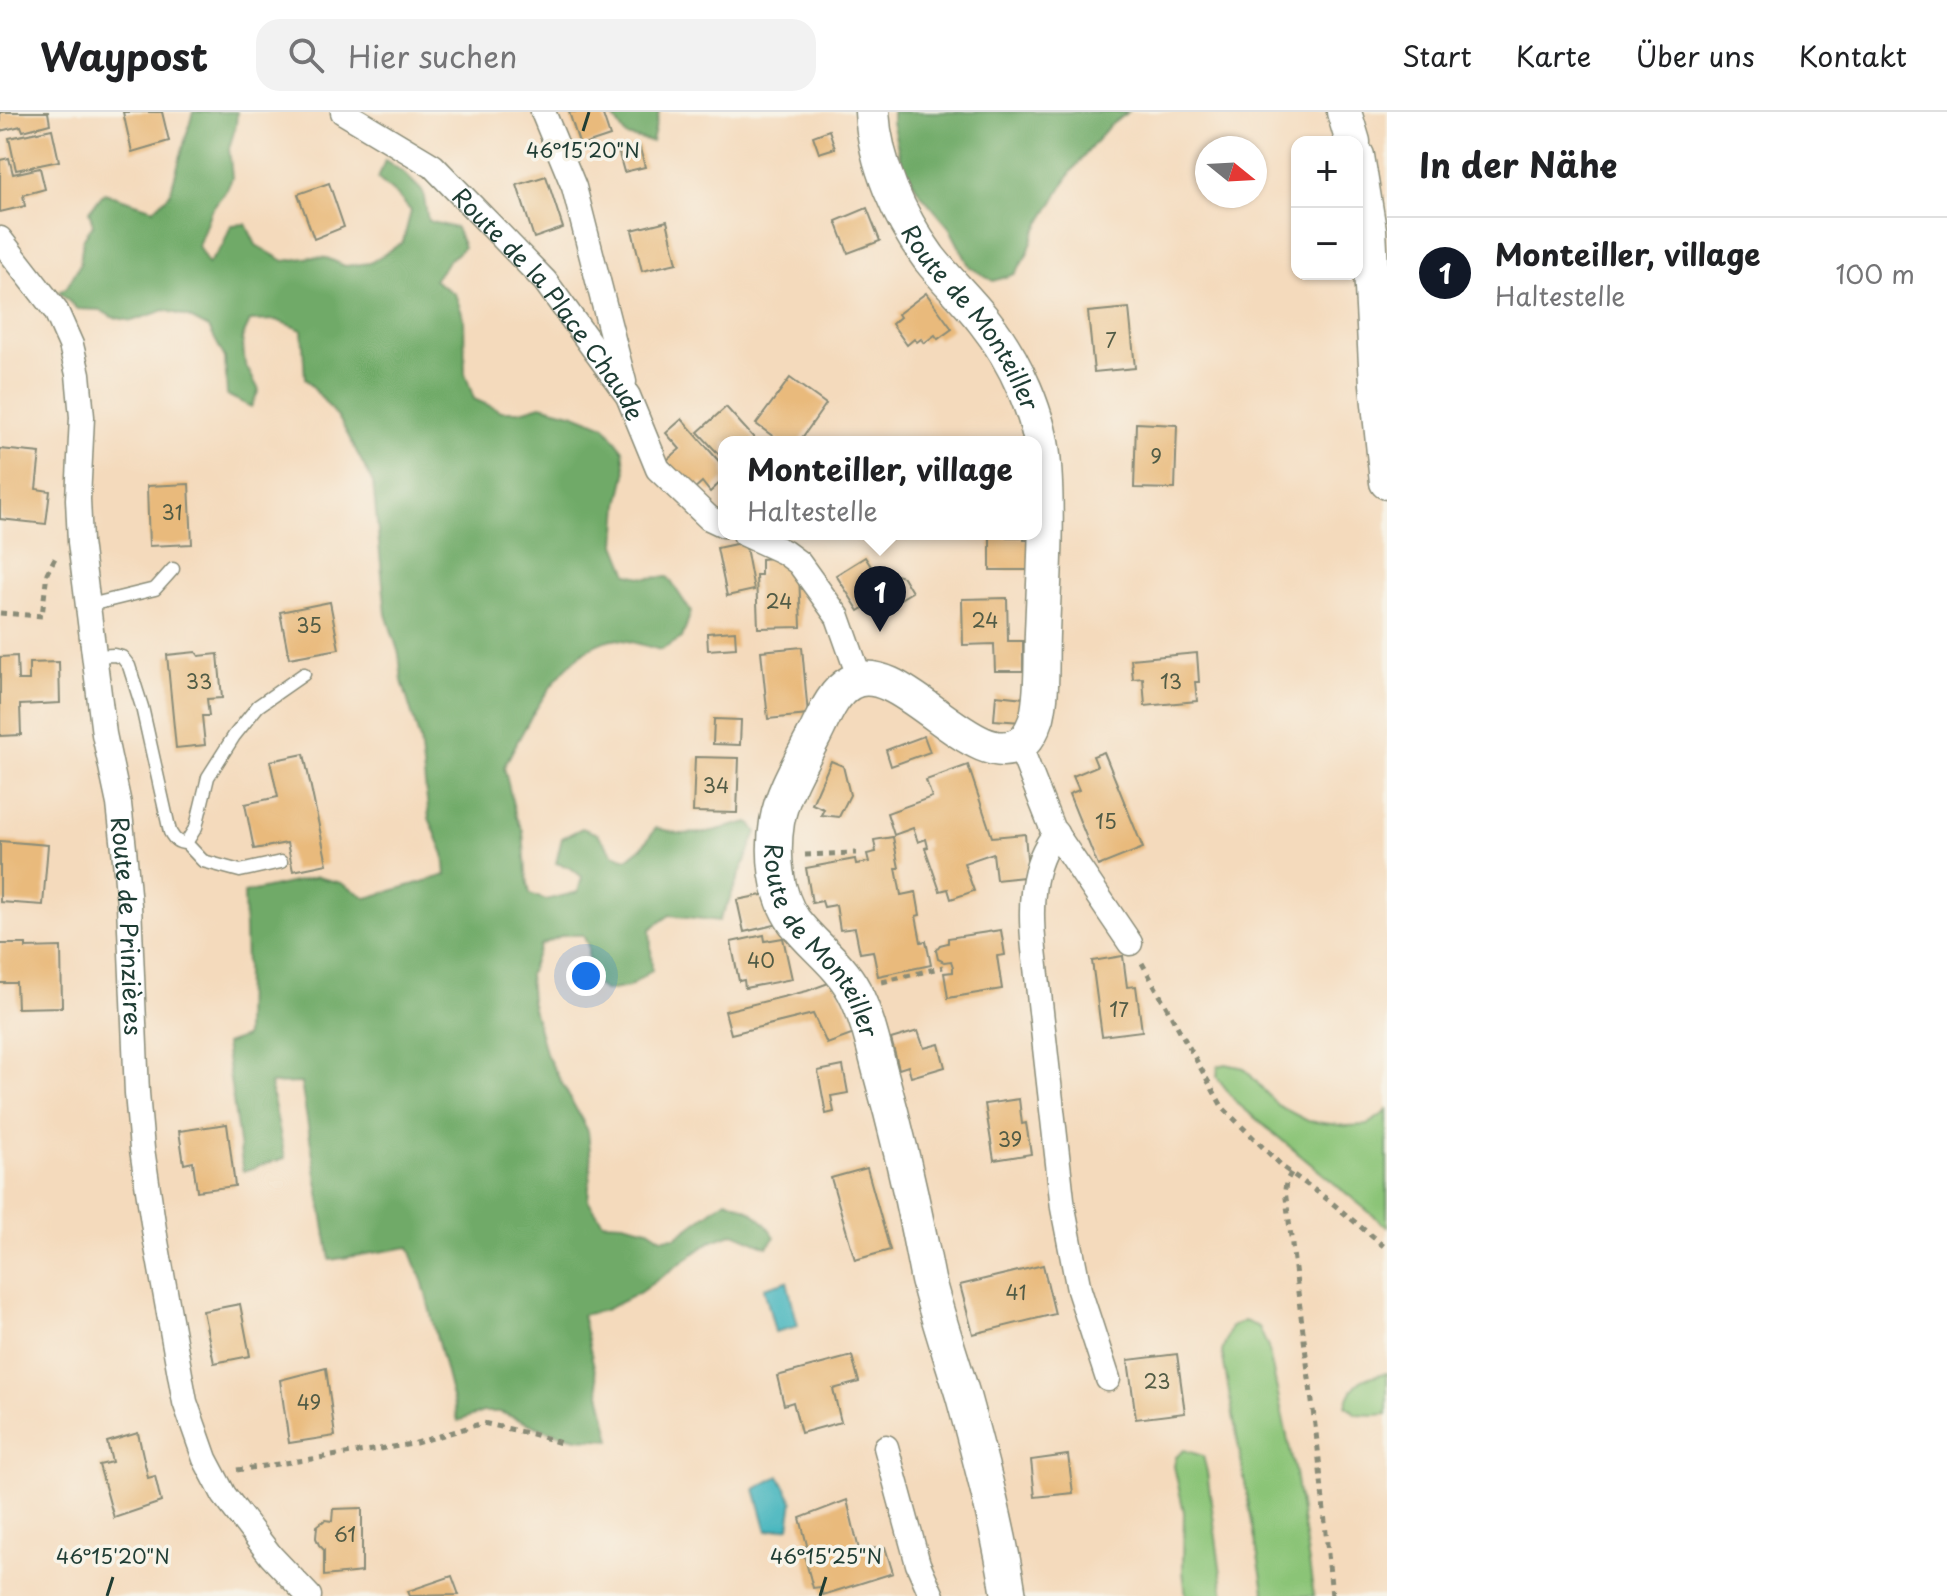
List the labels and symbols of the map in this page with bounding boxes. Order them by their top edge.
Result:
text: 46°15'20"N [526,135,640,165]
north arrow [1195,136,1267,208]
street label: Route de la Place Chaude [445,179,654,426]
street label: Route de Monteiller [893,217,1049,416]
house number: 7 [1105,325,1117,355]
house number: 9 [1150,441,1162,471]
house number: 31 [162,497,182,527]
pin: 1 [854,566,906,632]
house number: 24 [766,586,792,616]
house number: 24 [972,605,998,635]
house number: 35 [296,610,322,640]
house number: 33 [186,666,212,696]
house number: 13 [1160,666,1182,696]
house number: 34 [703,770,729,800]
house number: 15 [1095,806,1117,836]
street label: Route de Prinzières [102,814,153,1036]
street label: Route de Monteiller [757,843,889,1042]
house number: 40 [747,945,775,975]
your location [566,956,606,996]
house number: 17 [1109,994,1129,1024]
house number: 39 [998,1124,1022,1154]
house number: 41 [1006,1277,1027,1307]
house number: 23 [1143,1366,1171,1396]
house number: 49 [297,1387,321,1417]
house number: 61 [334,1519,356,1549]
text: 46°15'20"N [56,1541,170,1571]
text: 46°15'25"N [770,1541,882,1571]

